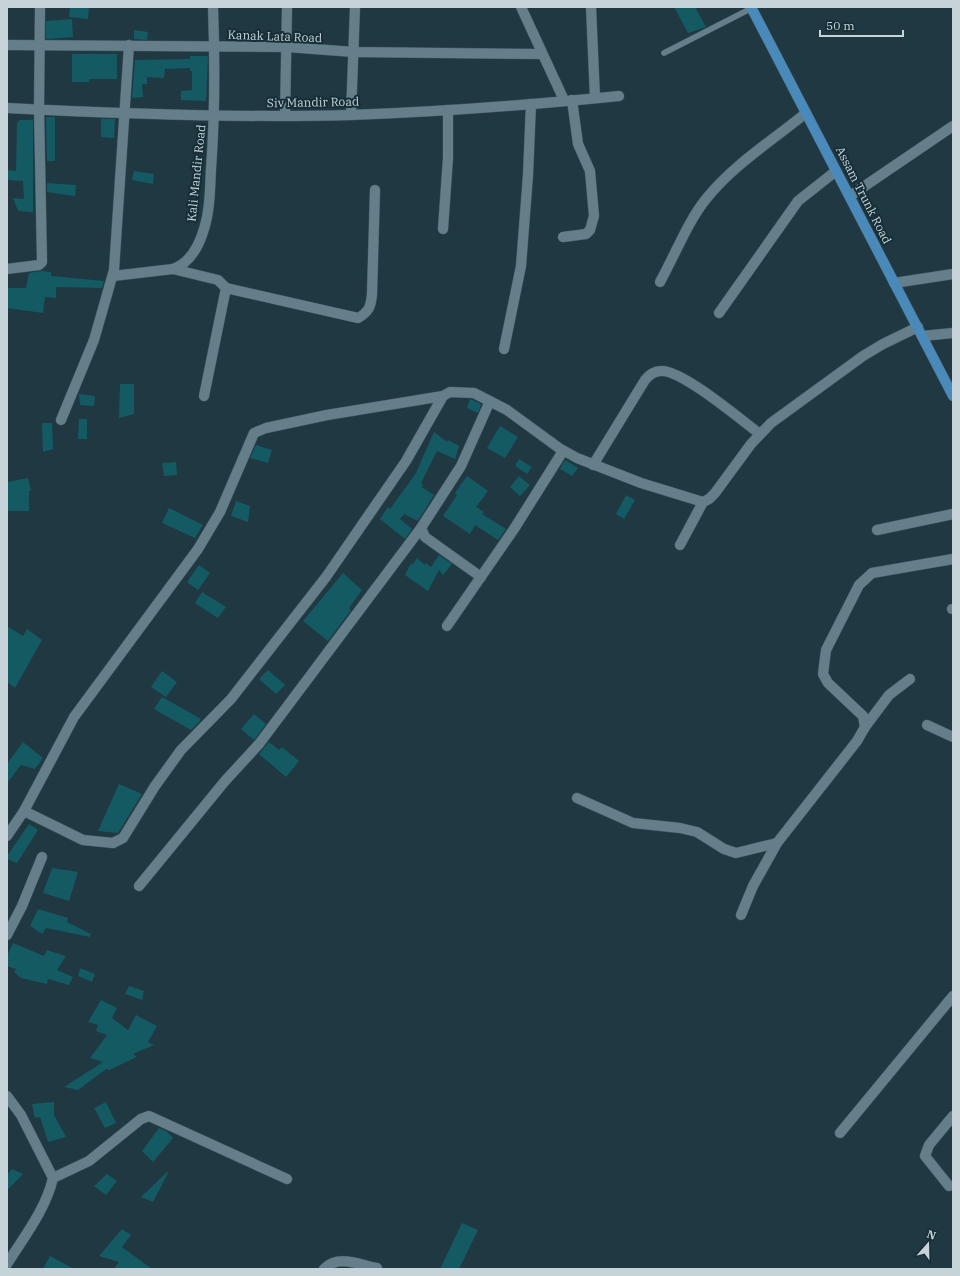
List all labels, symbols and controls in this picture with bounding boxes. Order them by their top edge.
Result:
scale bar [820,12,903,38]
text: 50 m [826,18,855,33]
street label: Kanak Lata Road [227,27,323,45]
street label: Siv Mandir Road [267,94,359,110]
street label: Kali Mandir Road [183,124,209,222]
street label: Assam Trunk Road [833,144,895,246]
north arrow [908,1224,948,1264]
text: N [925,1227,938,1243]

